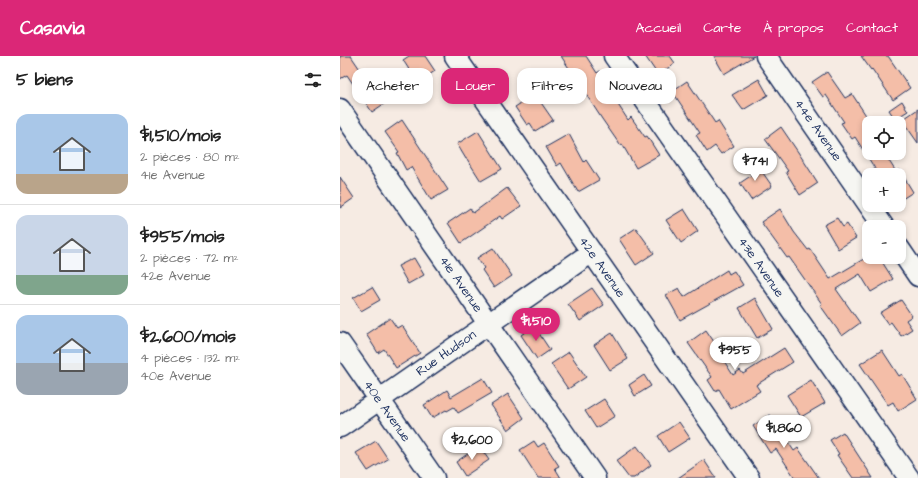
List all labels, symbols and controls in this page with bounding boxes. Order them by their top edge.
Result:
text: Casavia [20,15,85,42]
text: Accueil [636,18,681,38]
text: Carte [703,18,741,38]
text: À propos [763,18,824,38]
text: Contact [846,18,898,38]
text: 5 biens [16,68,73,92]
chip: Acheter [352,68,433,104]
chip: Louer [441,68,509,104]
chip: Filtres [517,68,587,104]
chip: Nouveau [595,68,676,104]
icon: filters [302,69,324,91]
street label: 44e Avenue [790,95,846,165]
map controls [862,116,906,264]
button: locate [862,116,906,160]
text: $1,510/mois [140,124,221,148]
icon: home [48,130,96,178]
text: 2 pièces · 80 m² [140,148,240,166]
pin: $741 [731,148,779,182]
text: $741 [742,152,768,170]
text: 41e Avenue [140,166,205,184]
button: + [862,168,906,212]
button: − [862,220,906,264]
text: $955/mois [140,225,225,249]
icon: home [48,231,96,279]
street label: 42e Avenue [574,233,630,301]
street label: 43e Avenue [734,233,788,301]
text: 2 pièces · 72 m² [140,249,239,267]
street label: 41e Avenue [435,252,487,316]
text: 42e Avenue [140,267,211,285]
pin: $1,510 [503,308,569,342]
text: $1,510 [521,312,551,330]
text: $2,600/mois [140,325,236,349]
street label: Rue Hudson [412,325,480,380]
icon: home [48,331,96,379]
pin: $955 [711,337,759,371]
text: $955 [718,341,752,359]
text: 4 pièces · 132 m² [140,349,240,367]
text: 40e Avenue [140,367,212,385]
street label: 40e Avenue [359,377,415,445]
pin: $1,860 [751,415,817,449]
text: $1,860 [766,419,802,437]
pin: $2,600 [439,427,505,461]
text: $2,600 [451,431,493,449]

